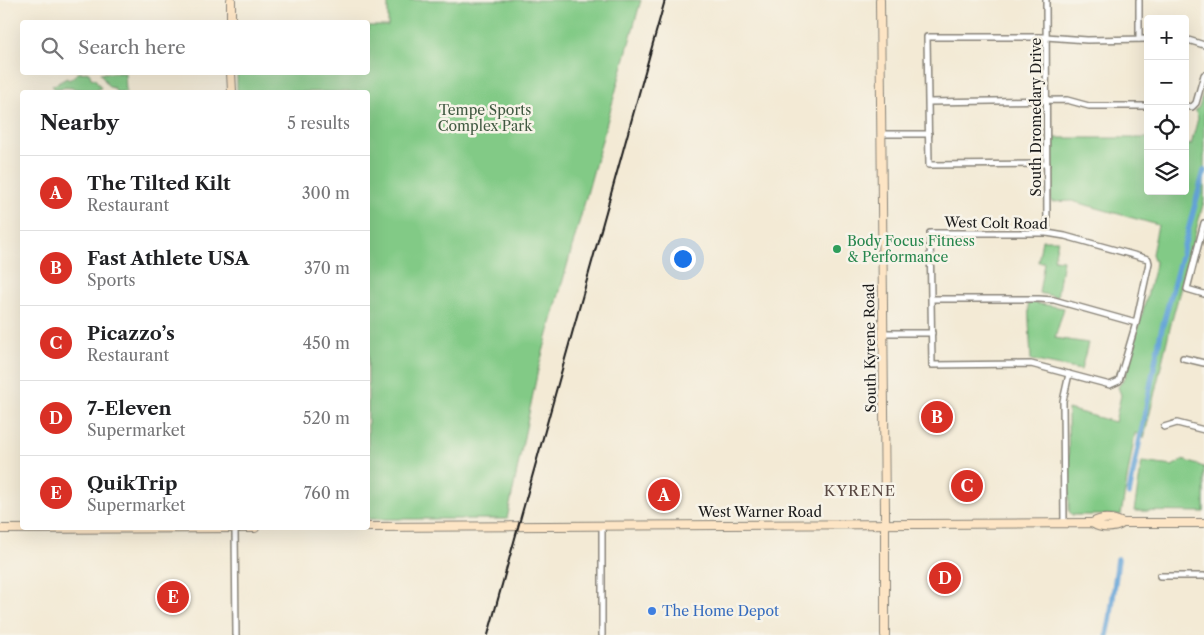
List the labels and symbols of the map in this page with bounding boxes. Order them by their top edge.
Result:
street label: South Dromedary Drive [1027,37,1045,196]
park label: Tempe Sports Complex Park [438,101,533,135]
street label: West Colt Road [943,213,1048,233]
place label: Body Focus Fitness & Performance [847,232,975,266]
marker: Body Focus Fitness & Performance [831,243,843,255]
your location [670,246,696,272]
street label: South Kyrene Road [860,283,880,413]
pin: B [921,398,953,436]
pin: C [951,467,983,505]
pin: A [648,476,680,514]
district label: KYRENE [824,481,896,500]
street label: West Warner Road [697,503,823,521]
pin: D [929,559,961,597]
pin: E [157,578,189,616]
place label: The Home Depot [662,602,779,620]
marker: The Home Depot [646,605,658,617]

